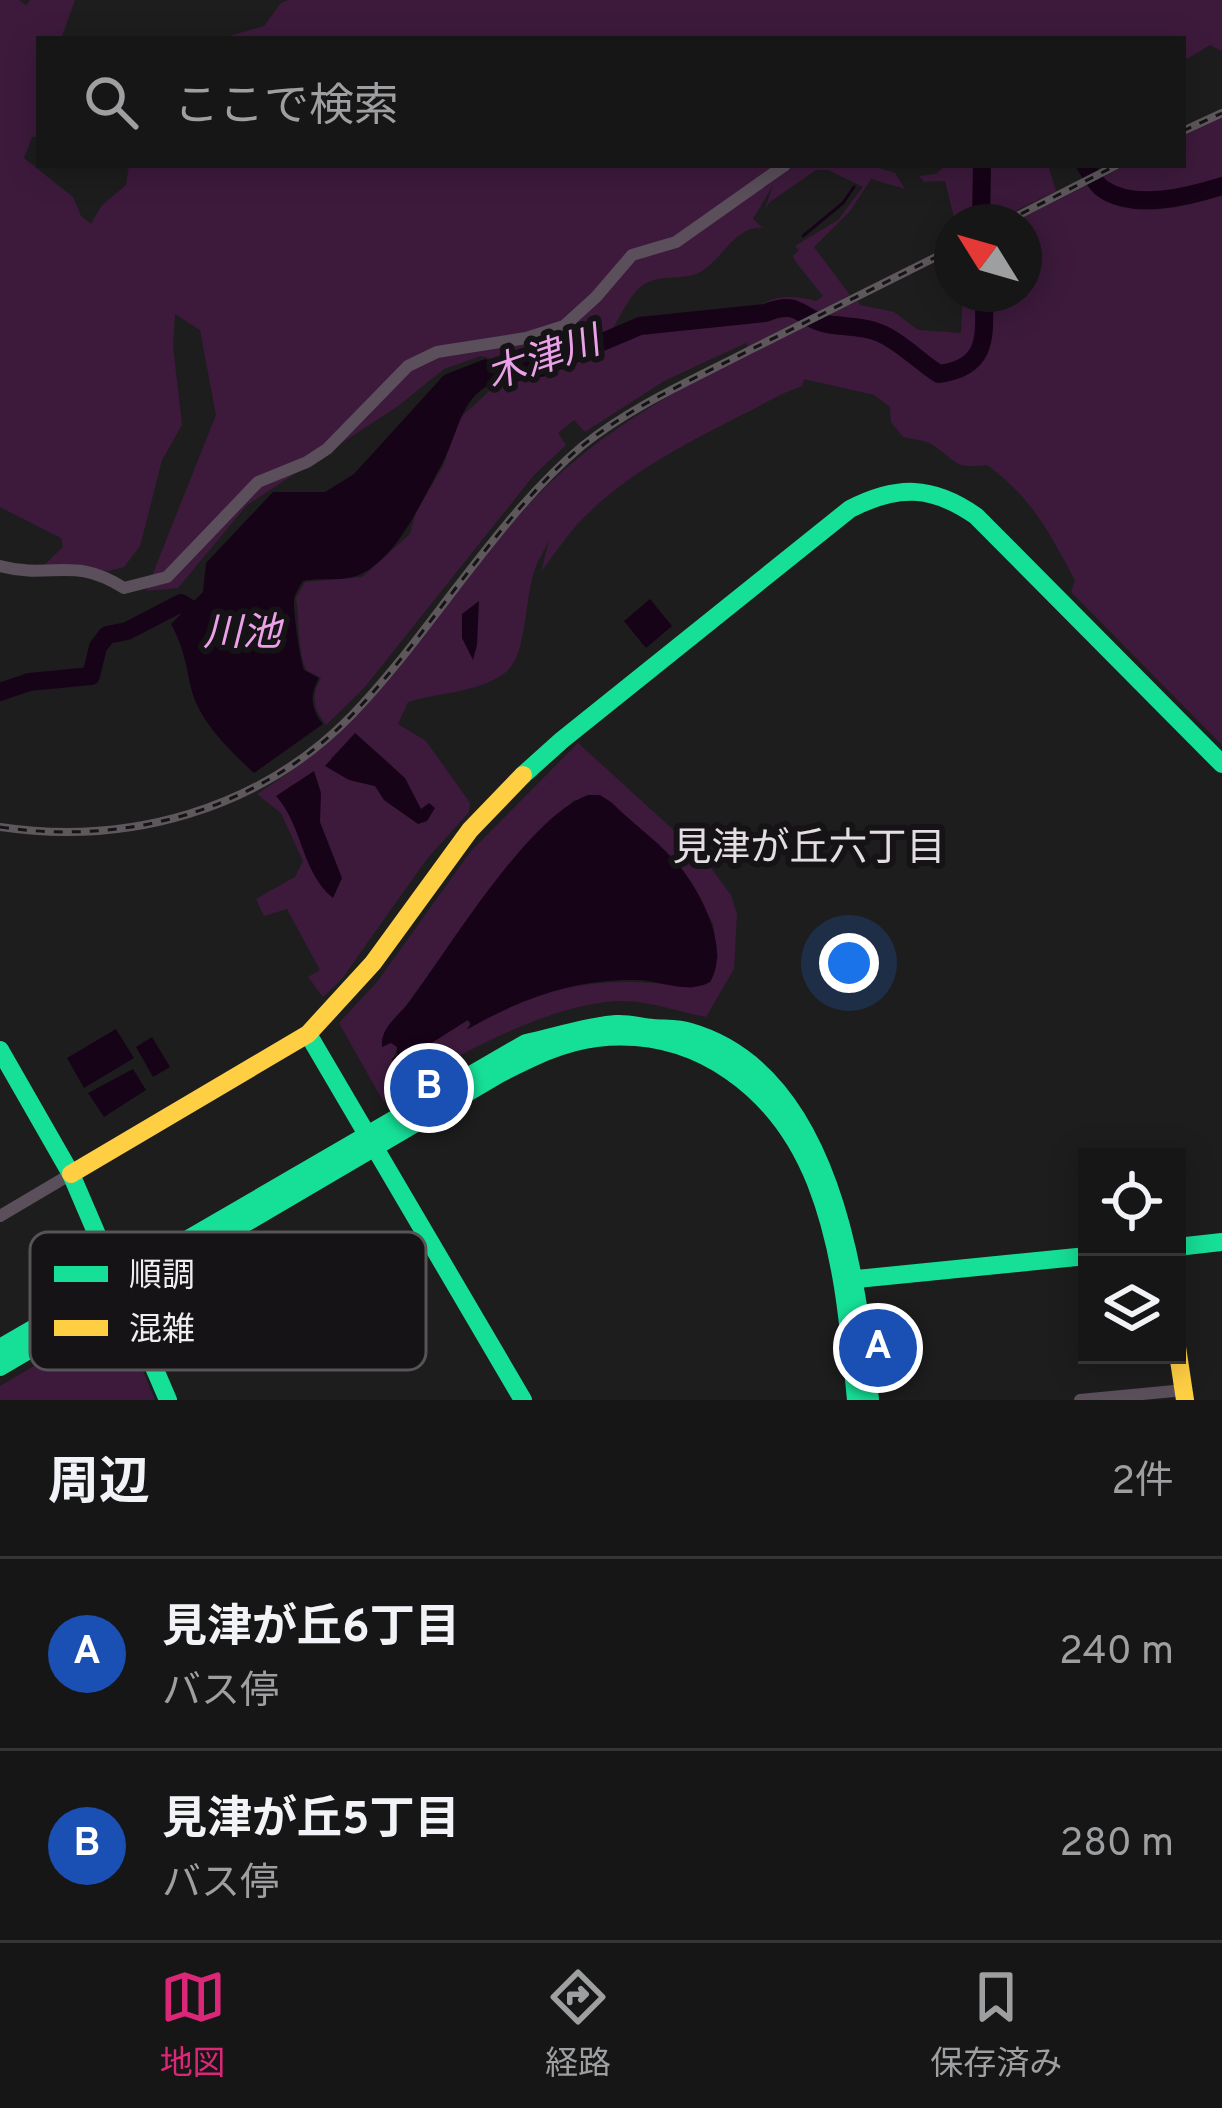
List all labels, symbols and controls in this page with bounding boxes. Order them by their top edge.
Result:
search box [36,36,1186,168]
icon: search [78,69,144,135]
text: ここで検索 [174,80,399,137]
north arrow [934,204,1042,312]
water label: 木津川 [481,317,611,403]
water label: 川池 [203,611,285,660]
district label: 見津が丘六丁目 [672,826,946,875]
your location [819,933,879,993]
pin: B [390,1043,468,1133]
map controls [1078,1148,1186,1364]
button: locate [1078,1148,1186,1256]
legend [30,1232,426,1370]
button: layers [1078,1256,1186,1364]
text: 順調 [129,1257,195,1299]
pin: A [839,1303,917,1393]
text: 混雑 [129,1311,195,1353]
text: 周辺 [48,1453,150,1518]
text: 2件 [1111,1459,1174,1508]
text: 見津が丘6丁目 [162,1601,460,1658]
text: A [73,1629,101,1678]
text: 240 m [1059,1629,1174,1678]
text: バス停 [162,1669,279,1718]
text: 見津が丘5丁目 [162,1793,460,1850]
text: B [74,1821,100,1870]
text: 280 m [1059,1821,1174,1870]
text: バス停 [162,1861,279,1910]
tab: 地図 [160,1964,226,2087]
tab: 経路 [545,1964,611,2087]
tab: 保存済み [930,1964,1062,2087]

